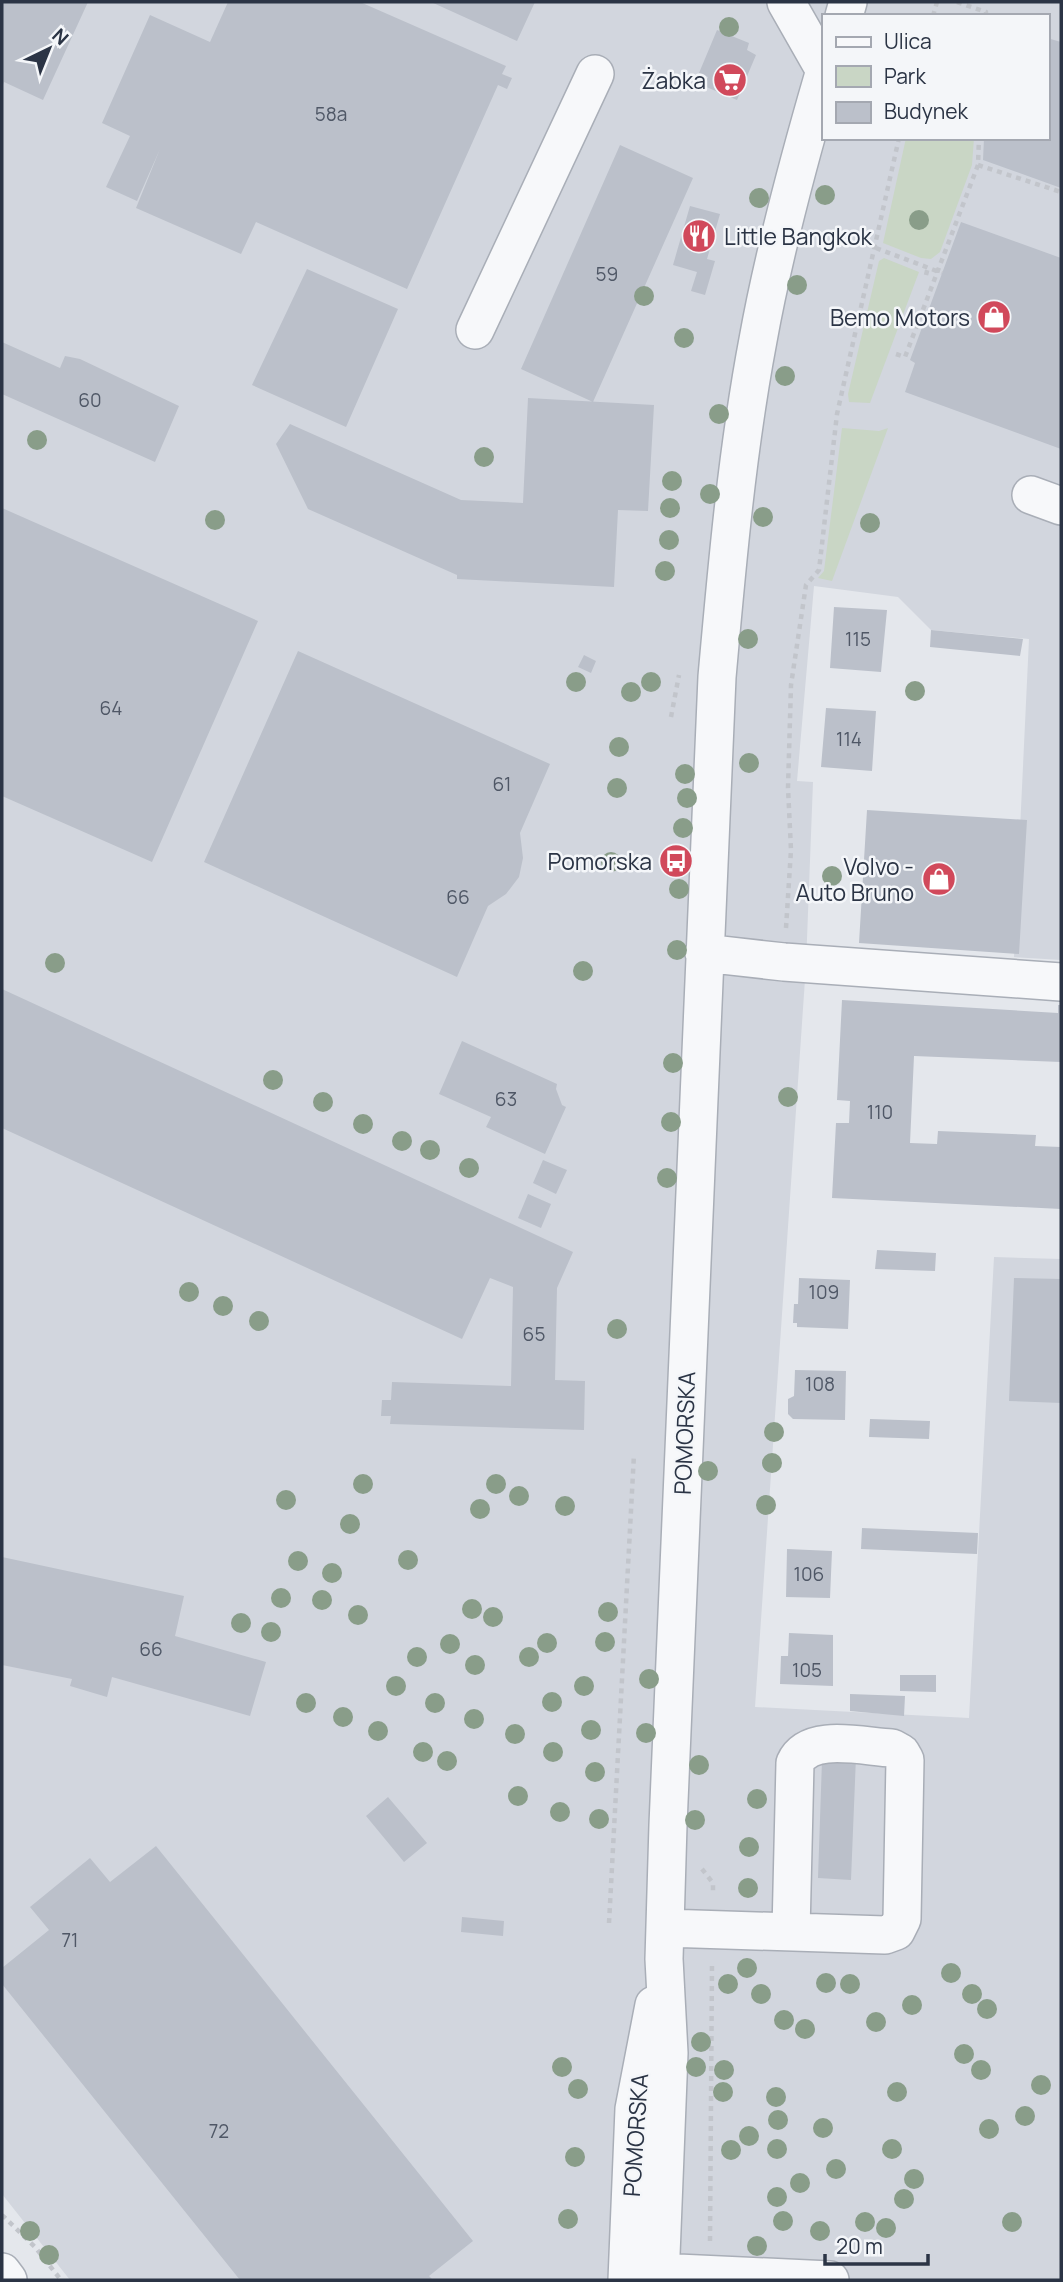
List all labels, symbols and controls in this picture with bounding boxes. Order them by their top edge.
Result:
north arrow [14,14,84,84]
legend [822,14,1049,140]
text: N [47,22,74,51]
text: Ulica [884,27,932,55]
supermarket icon: Żabka [711,61,749,99]
text: Park [884,62,926,90]
place label: Żabka [641,64,706,96]
text: Budynek [884,97,969,125]
house number: 58a [315,101,347,127]
restaurant icon: Little Bangkok [680,217,718,255]
place label: Little Bangkok [724,220,873,252]
house number: 59 [596,261,618,287]
shop icon: Bemo Motors [975,298,1013,336]
place label: Bemo Motors [830,301,970,333]
house number: 60 [78,387,102,413]
house number: 115 [845,626,871,652]
house number: 64 [100,695,123,721]
house number: 114 [836,726,862,752]
house number: 61 [493,771,511,797]
bus stop icon: Pomorska [657,842,695,880]
place label: Pomorska [547,845,652,877]
place label: Volvo - Auto Bruno [796,850,914,908]
shop icon: Volvo - Auto Bruno [920,860,958,898]
house number: 66 [446,884,470,910]
house number: 63 [495,1086,517,1112]
house number: 110 [867,1099,893,1125]
house number: 109 [809,1279,839,1305]
house number: 65 [523,1321,545,1347]
street label: POMORSKA [666,1370,702,1495]
house number: 108 [805,1371,835,1397]
house number: 106 [794,1561,824,1587]
house number: 66 [139,1636,163,1662]
house number: 105 [792,1657,822,1683]
house number: 71 [62,1927,78,1953]
street label: POMORSKA [615,2072,655,2198]
house number: 72 [209,2118,229,2144]
scale bar [825,2222,928,2266]
text: 20 m [836,2232,883,2260]

